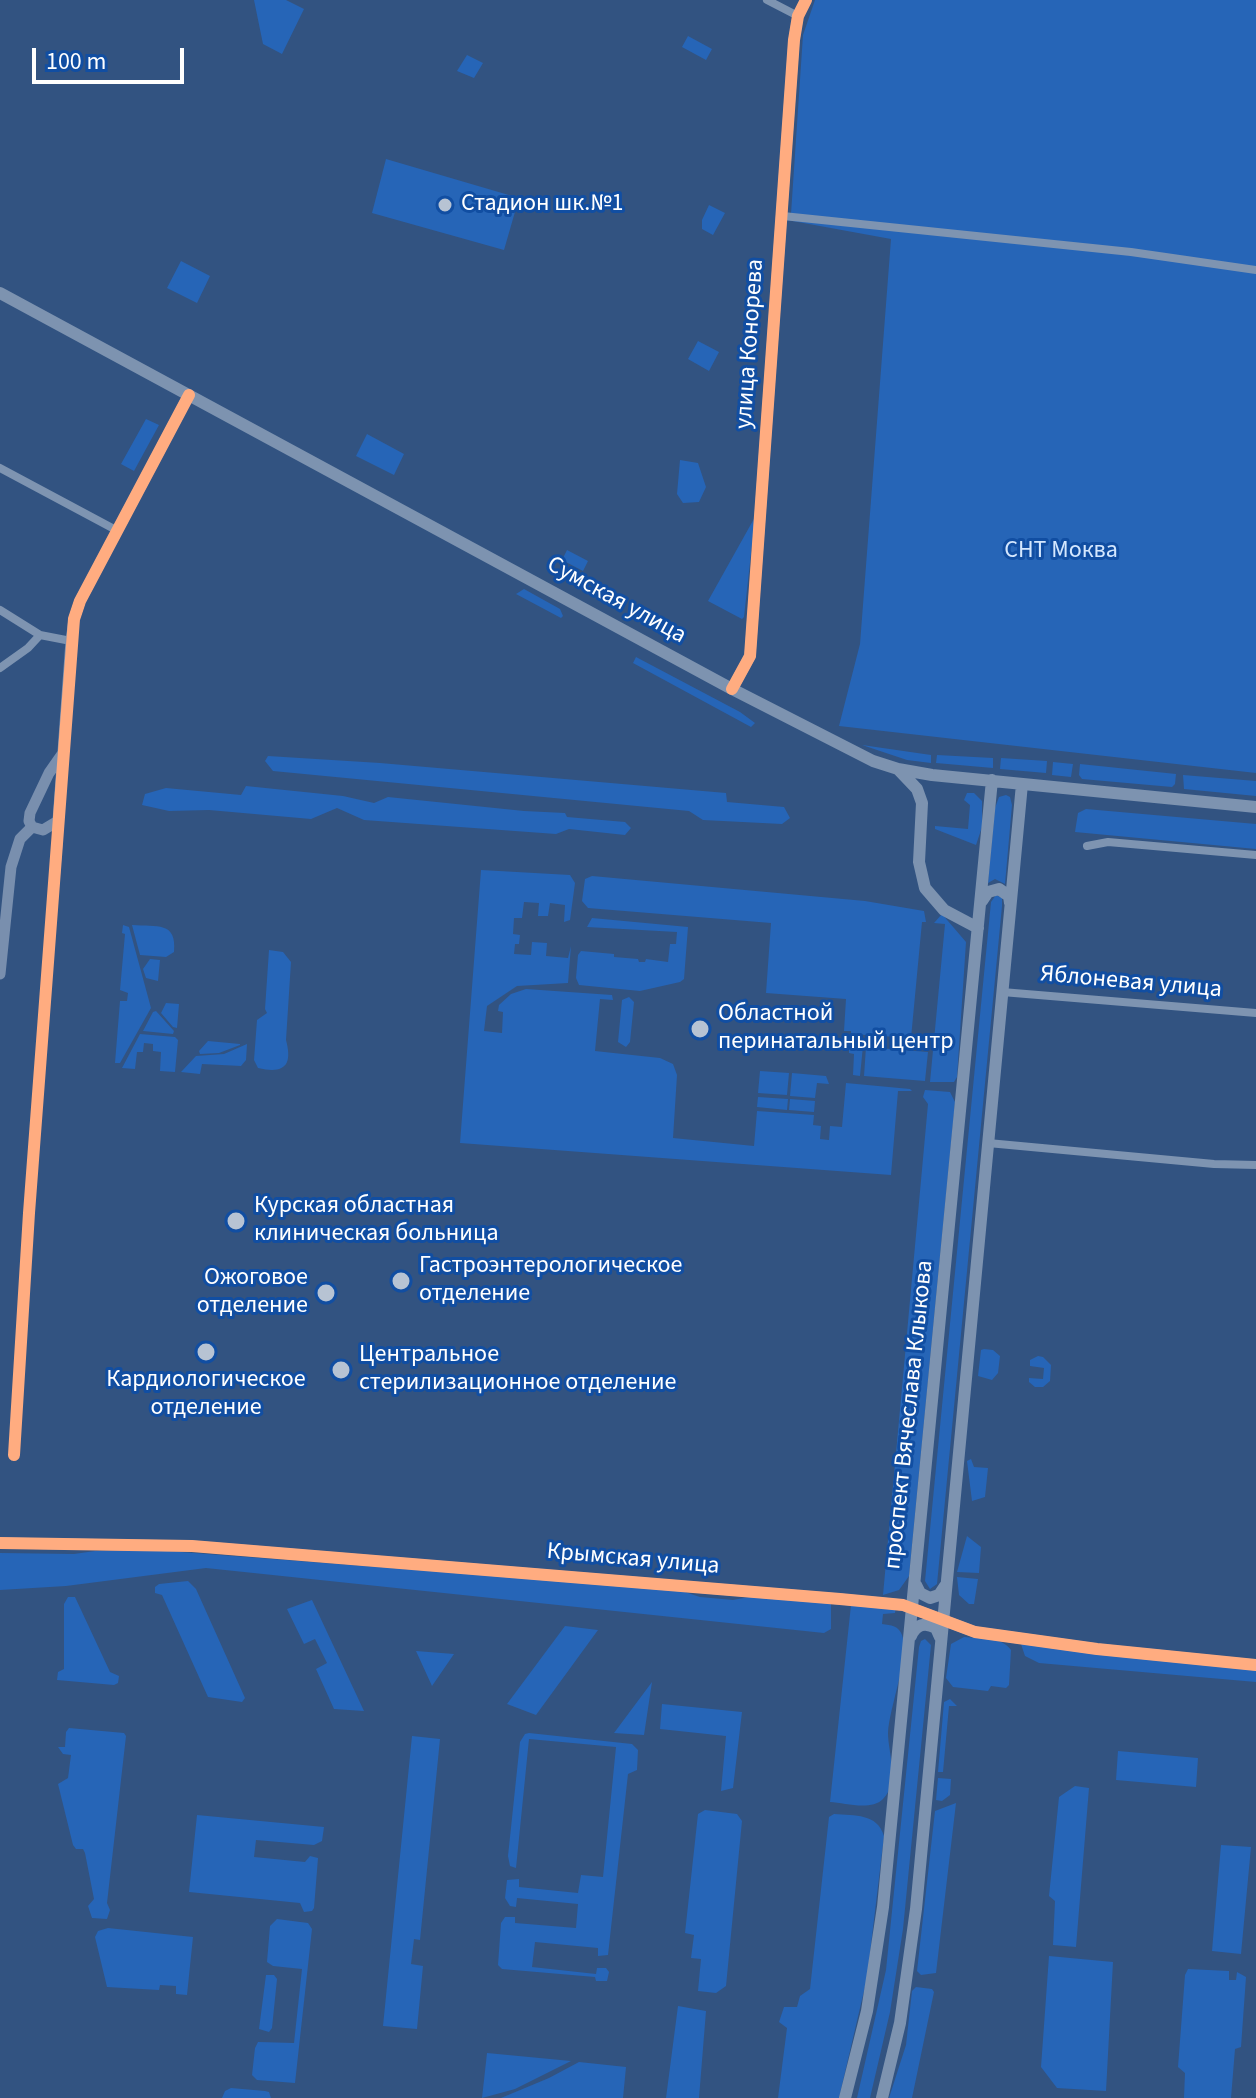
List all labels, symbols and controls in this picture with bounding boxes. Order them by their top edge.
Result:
scale bar [36,32,188,82]
text: 100 m [46,44,106,79]
place label: Стадион шк.№1 [461,191,624,219]
marker: Стадион шк.№1 [436,196,454,214]
street label: улица Конорева [731,258,771,430]
park label: СНТ Моква [1004,538,1118,566]
street label: Сумская улица [541,551,691,651]
street label: Яблоневая улица [1039,961,1223,1005]
place label: Областной перинатальный центр [718,1001,954,1057]
marker: Областной перинатальный центр [689,1018,711,1040]
place label: Курская областная клиническая больница [254,1193,498,1249]
marker: Курская областная клиническая больница [225,1210,247,1232]
place label: Гастроэнтерологическое отделение [419,1253,682,1309]
street label: проспект Вячеслава Клыкова [879,1259,941,1571]
place label: Ожоговое отделение [197,1265,308,1321]
marker: Гастроэнтерологическое отделение [390,1270,412,1292]
marker: Ожоговое отделение [315,1282,337,1304]
marker: Кардиологическое отделение [195,1341,217,1363]
place label: Центральное стерилизационное отделение [359,1342,676,1398]
marker: Центральное стерилизационное отделение [330,1359,352,1381]
place label: Кардиологическое отделение [106,1367,306,1423]
street label: Крымская улица [545,1538,721,1582]

